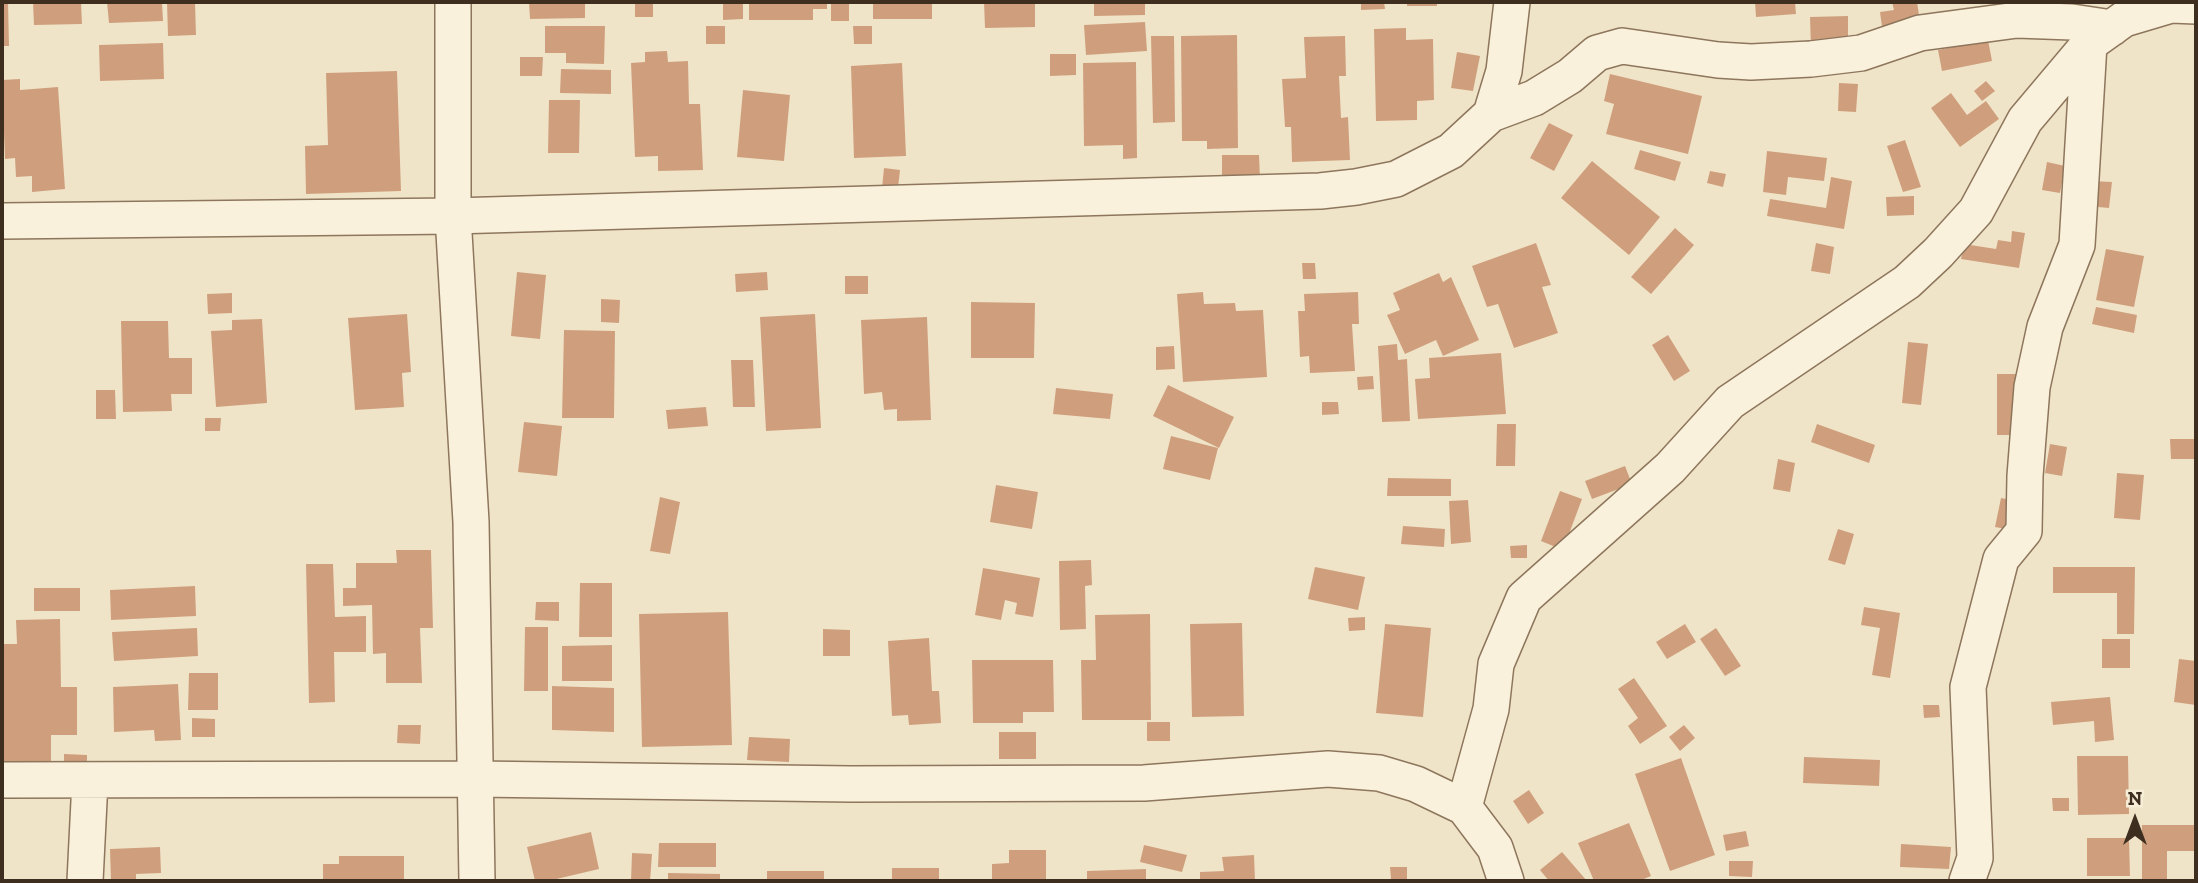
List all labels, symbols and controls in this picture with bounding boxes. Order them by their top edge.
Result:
north arrow [2100,785,2170,855]
text: N [2128,787,2142,810]

